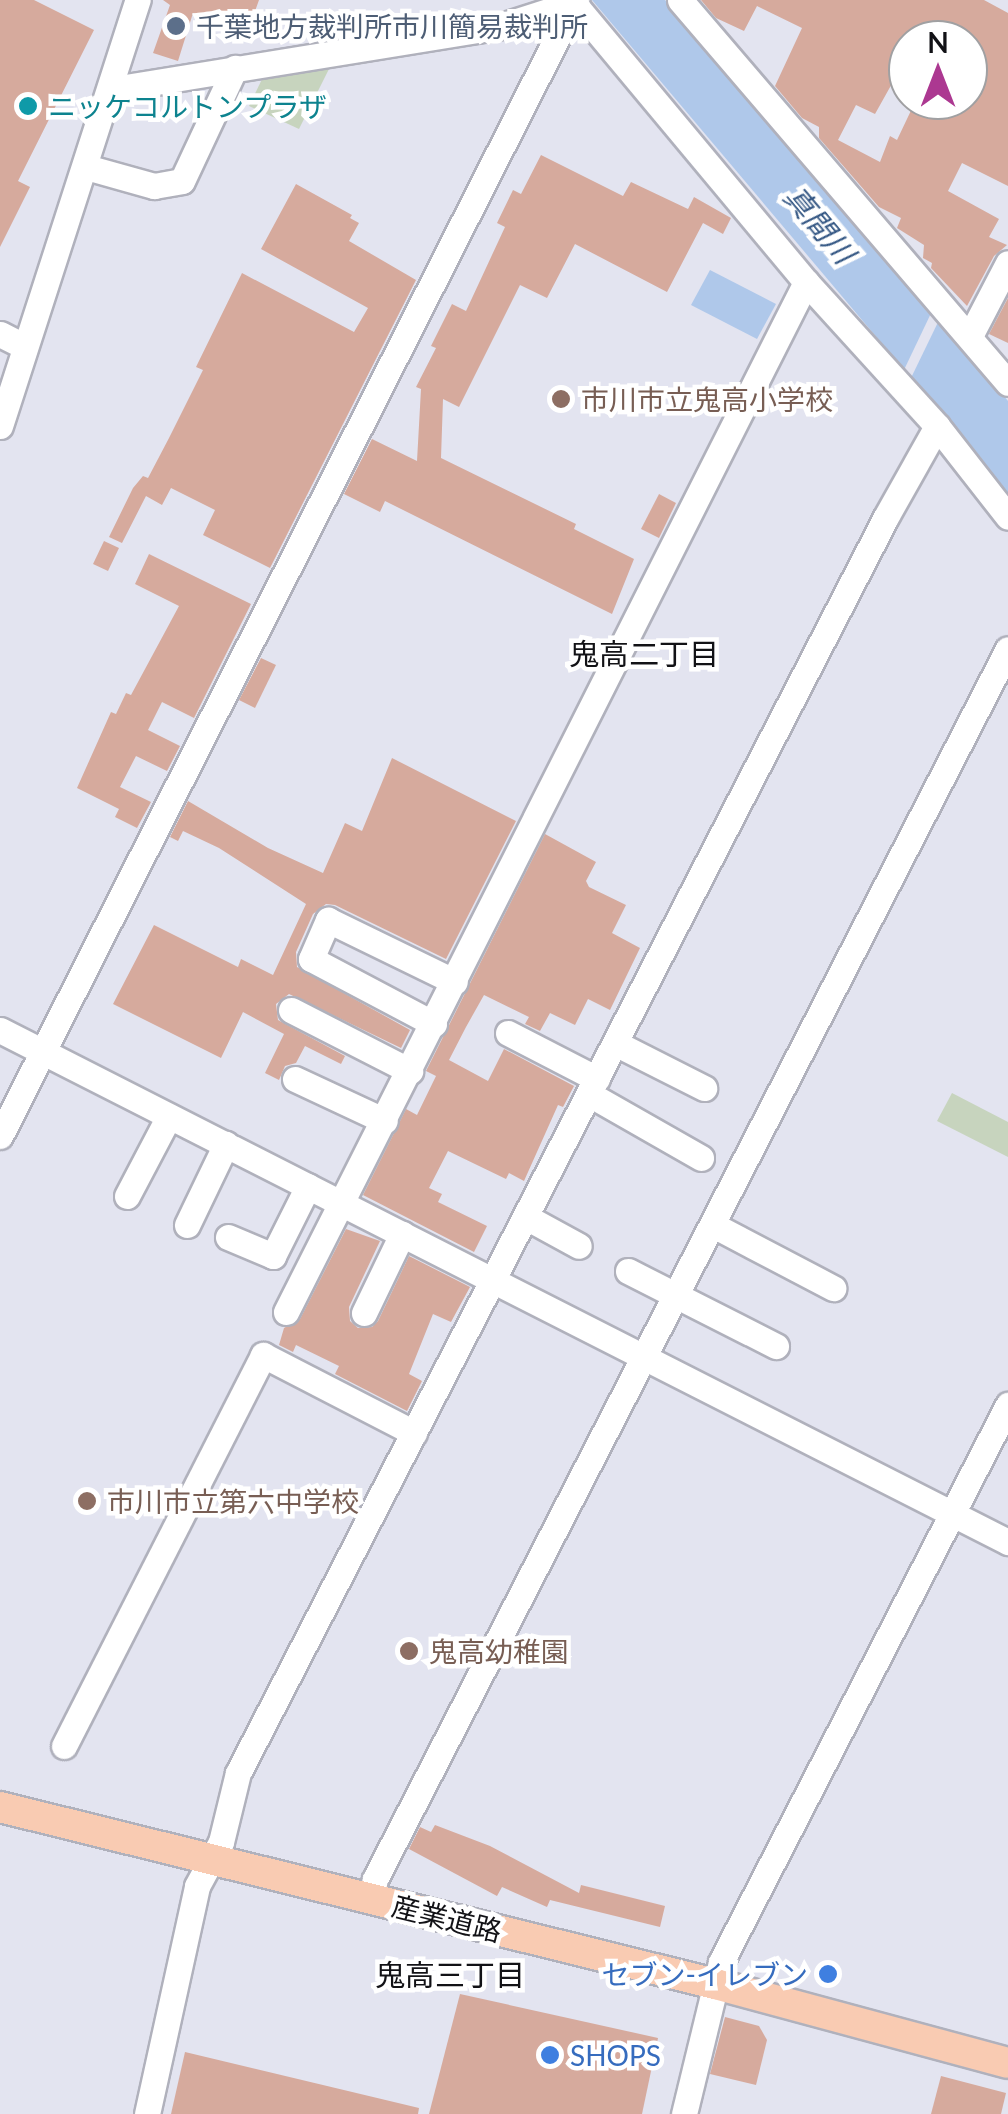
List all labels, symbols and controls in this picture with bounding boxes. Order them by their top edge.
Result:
place label: 千葉地方裁判所市川簡易裁判所 [196,9,588,43]
marker: 千葉地方裁判所市川簡易裁判所 [165,15,187,37]
north arrow [888,20,988,120]
text: N [927,25,949,59]
place label: ニッケコルトンプラザ [48,89,328,123]
marker: ニッケコルトンプラザ [17,95,39,117]
water label: 真間川 [777,178,863,270]
place label: 市川市立鬼高小学校 [581,382,833,416]
marker: 市川市立鬼高小学校 [550,388,572,410]
district label: 鬼高二丁目 [569,635,719,671]
place label: 市川市立第六中学校 [107,1484,359,1518]
marker: 市川市立第六中学校 [76,1490,98,1512]
place label: 鬼高幼稚園 [429,1634,569,1668]
marker: 鬼高幼稚園 [398,1640,420,1662]
street label: 産業道路 [389,1888,505,1948]
district label: 鬼高三丁目 [375,1956,525,1992]
place label: セブン-イレブン [602,1957,808,1991]
marker: セブン-イレブン [817,1963,839,1985]
place label: SHOPS [570,2038,661,2072]
marker: SHOPS [539,2044,561,2066]

